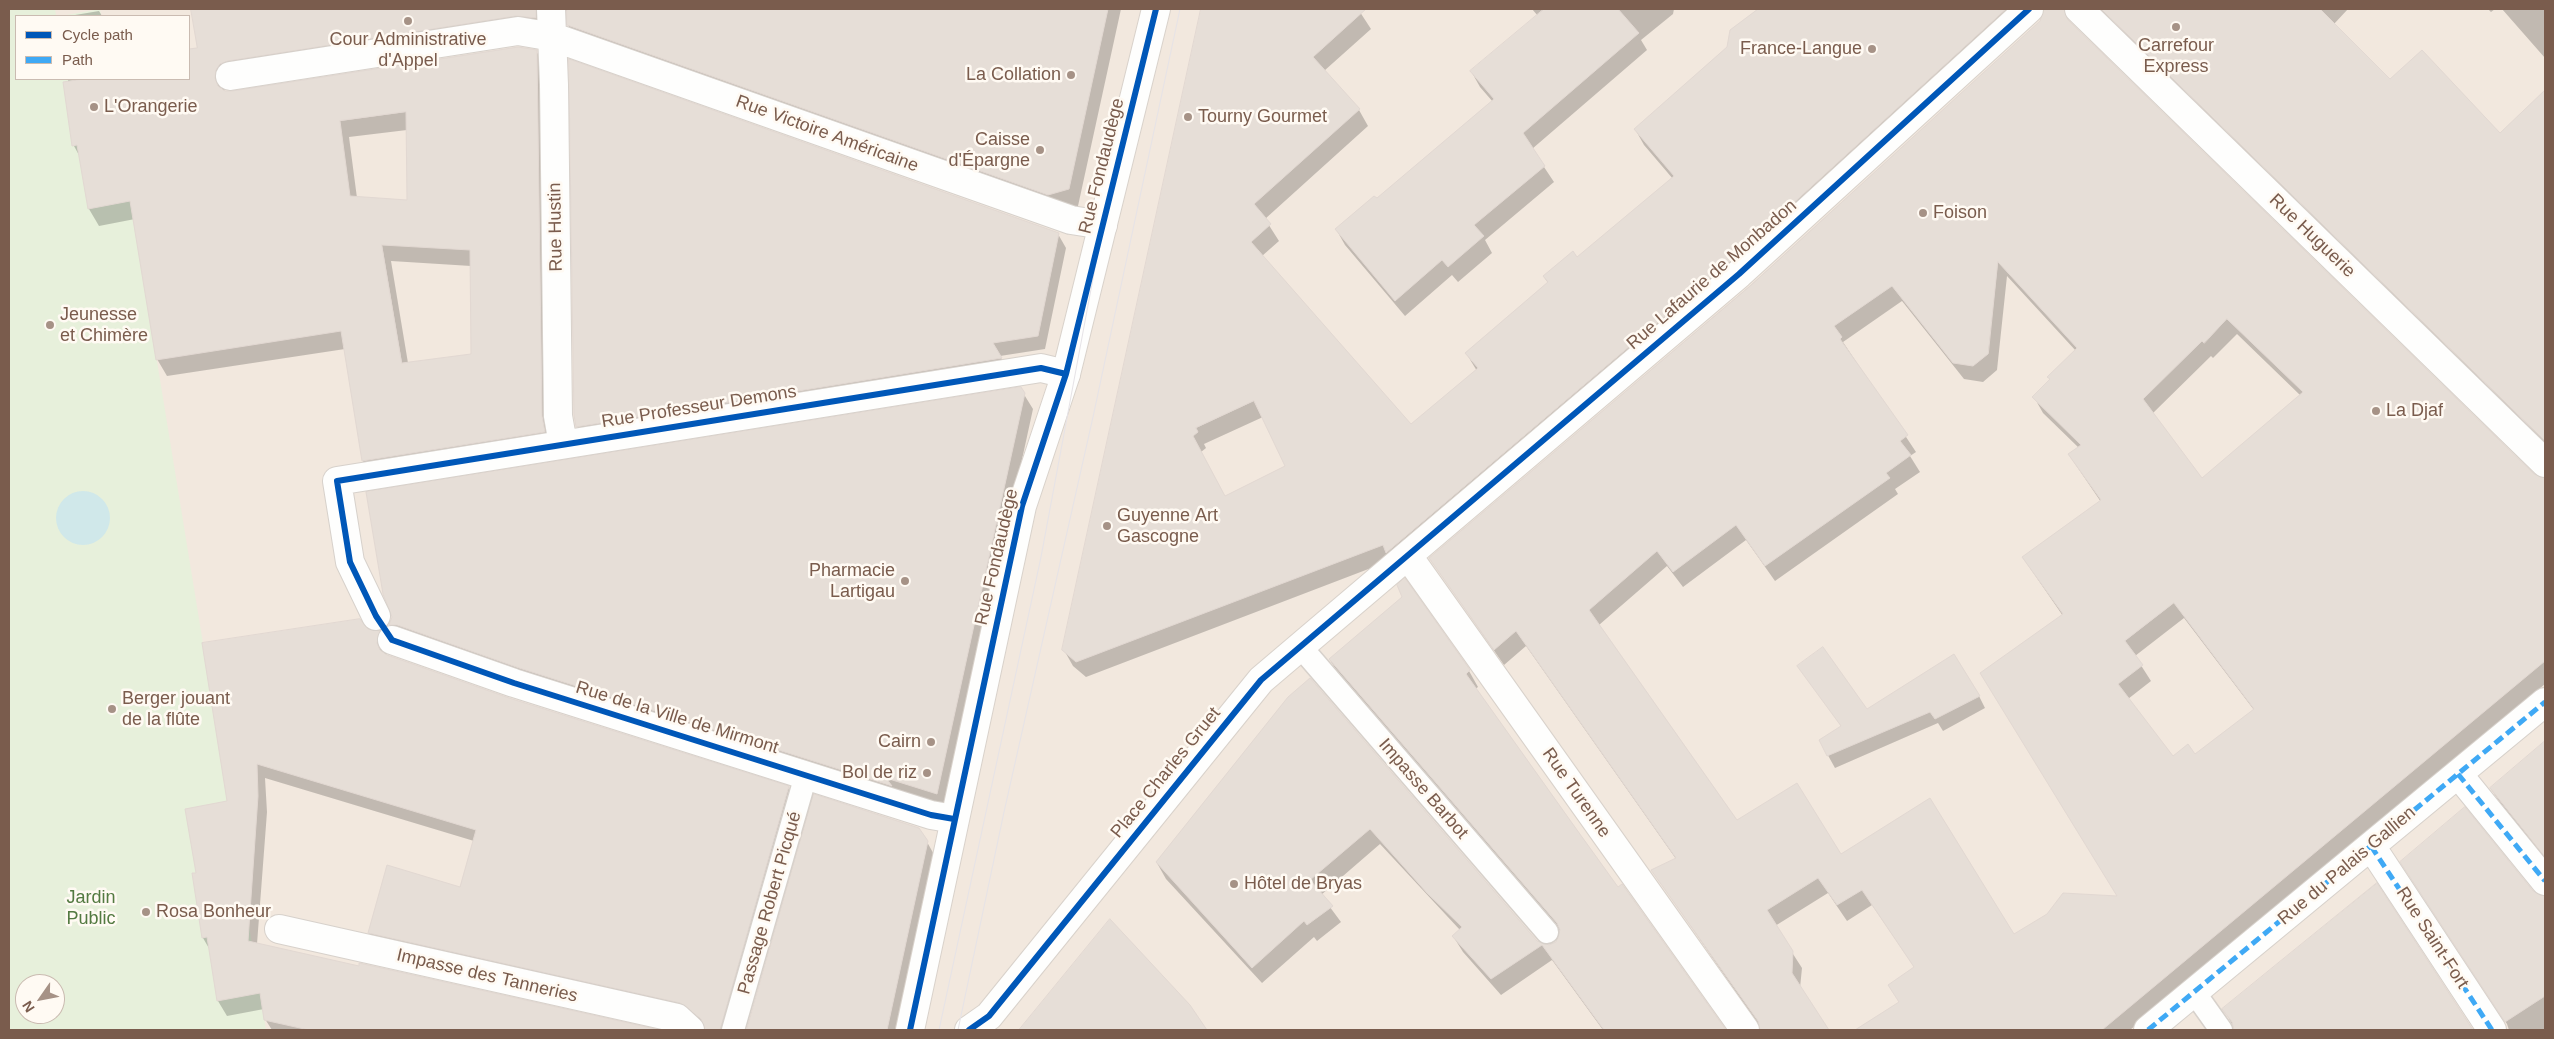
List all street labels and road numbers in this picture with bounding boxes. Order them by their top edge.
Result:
street label: Rue Victoire Américaine [733,91,921,177]
street label: Rue Fondaudège [1075,96,1129,236]
street label: Rue Hustin [544,182,568,272]
street label: Rue Huguerie [2265,190,2359,282]
street label: Rue Lafaurie de Monbadon [1623,195,1801,355]
street label: Rue Professeur Demons [600,381,798,433]
street label: Rue Fondaudège [971,487,1023,627]
street label: Rue de la Ville de Mirmont [573,677,781,759]
street label: Place Charles Gruet [1107,703,1225,843]
street label: Impasse Barbot [1373,734,1473,844]
street label: Rue Turenne [1537,744,1615,842]
street label: Rue du Palais Gallien [2274,802,2420,930]
street label: Passage Robert Picqué [734,809,806,997]
street label: Rue Saint-Fort [2391,883,2473,993]
street label: Impasse des Tanneries [394,945,580,1007]

